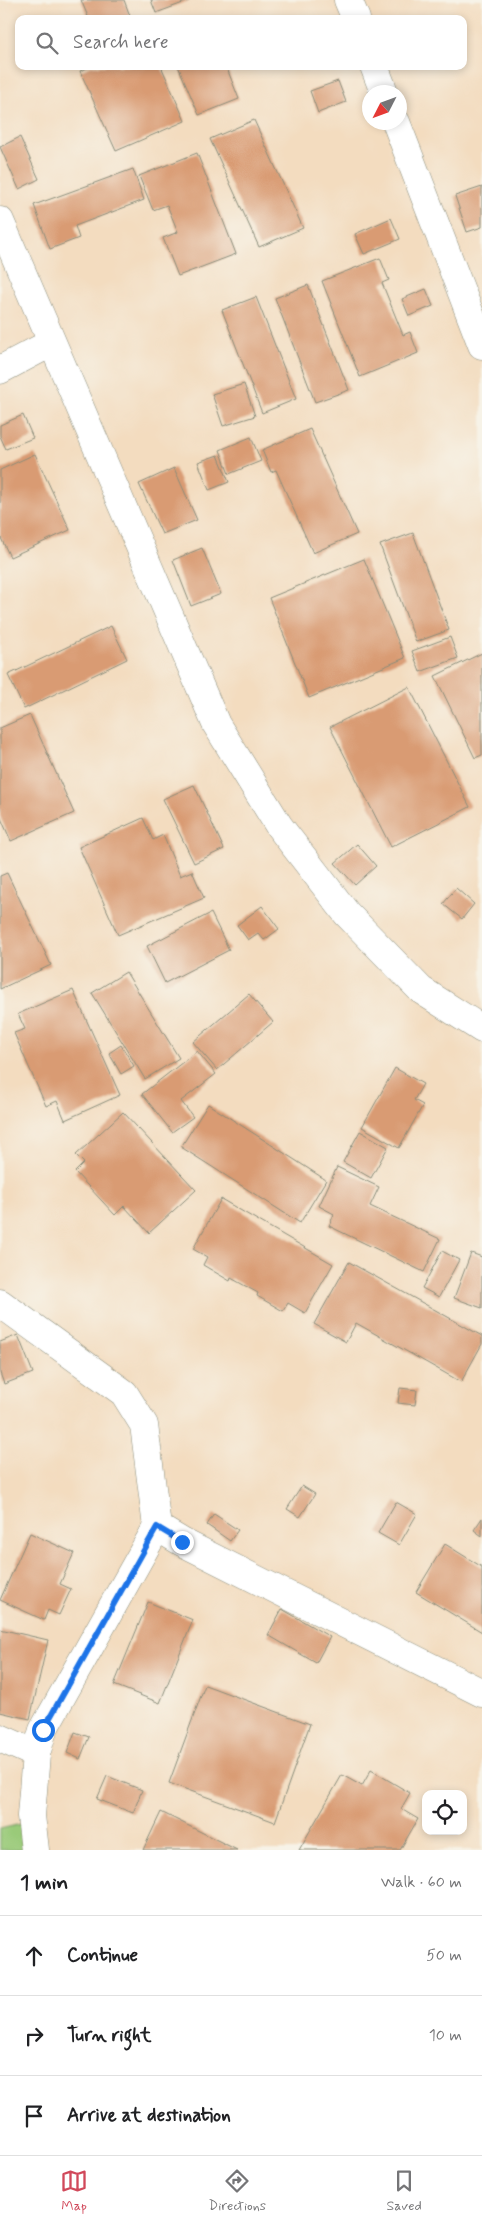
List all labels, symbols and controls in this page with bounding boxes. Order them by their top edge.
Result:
search box [15,15,467,70]
icon: search [33,29,61,57]
text: Search here [73,30,169,55]
north arrow [362,85,407,130]
route end [171,1531,194,1554]
route start [32,1719,55,1742]
map controls [422,1790,467,1835]
button: locate [422,1790,467,1835]
text: 1 min [20,1869,68,1897]
text: Walk · 60 m [381,1872,462,1893]
icon: ahead [20,1942,48,1970]
text: Continue [67,1943,138,1968]
text: 50 m [426,1945,462,1966]
icon: right [20,2022,48,2050]
text: Turn right [67,2023,151,2048]
text: 10 m [429,2025,462,2046]
icon: arrive [20,2102,48,2130]
text: Arrive at destination [67,2103,231,2128]
tab: Map [60,2167,88,2215]
tab: Directions [209,2167,266,2215]
tab: Saved [386,2167,422,2215]

